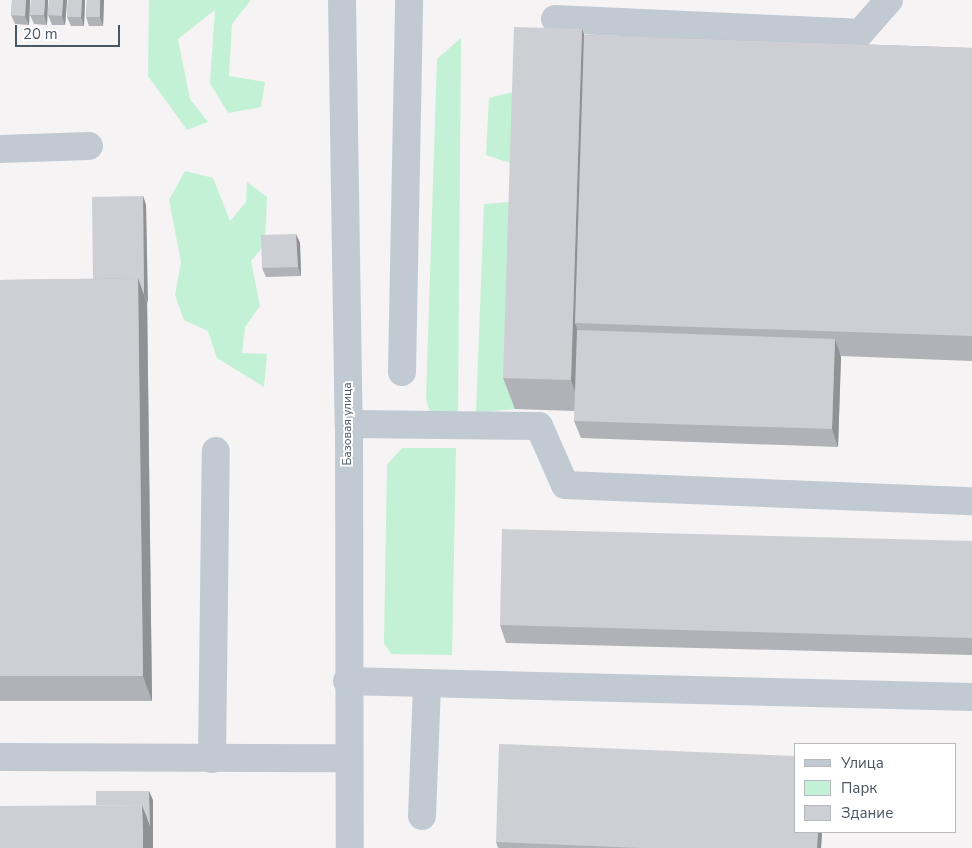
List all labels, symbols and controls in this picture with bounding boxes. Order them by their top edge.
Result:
scale bar [18,15,122,47]
text: 20 m [23,24,58,44]
street label: Базовая улица [341,382,355,466]
legend [794,743,957,833]
text: Улица [841,753,884,773]
text: Парк [841,778,877,798]
text: Здание [841,803,893,823]

